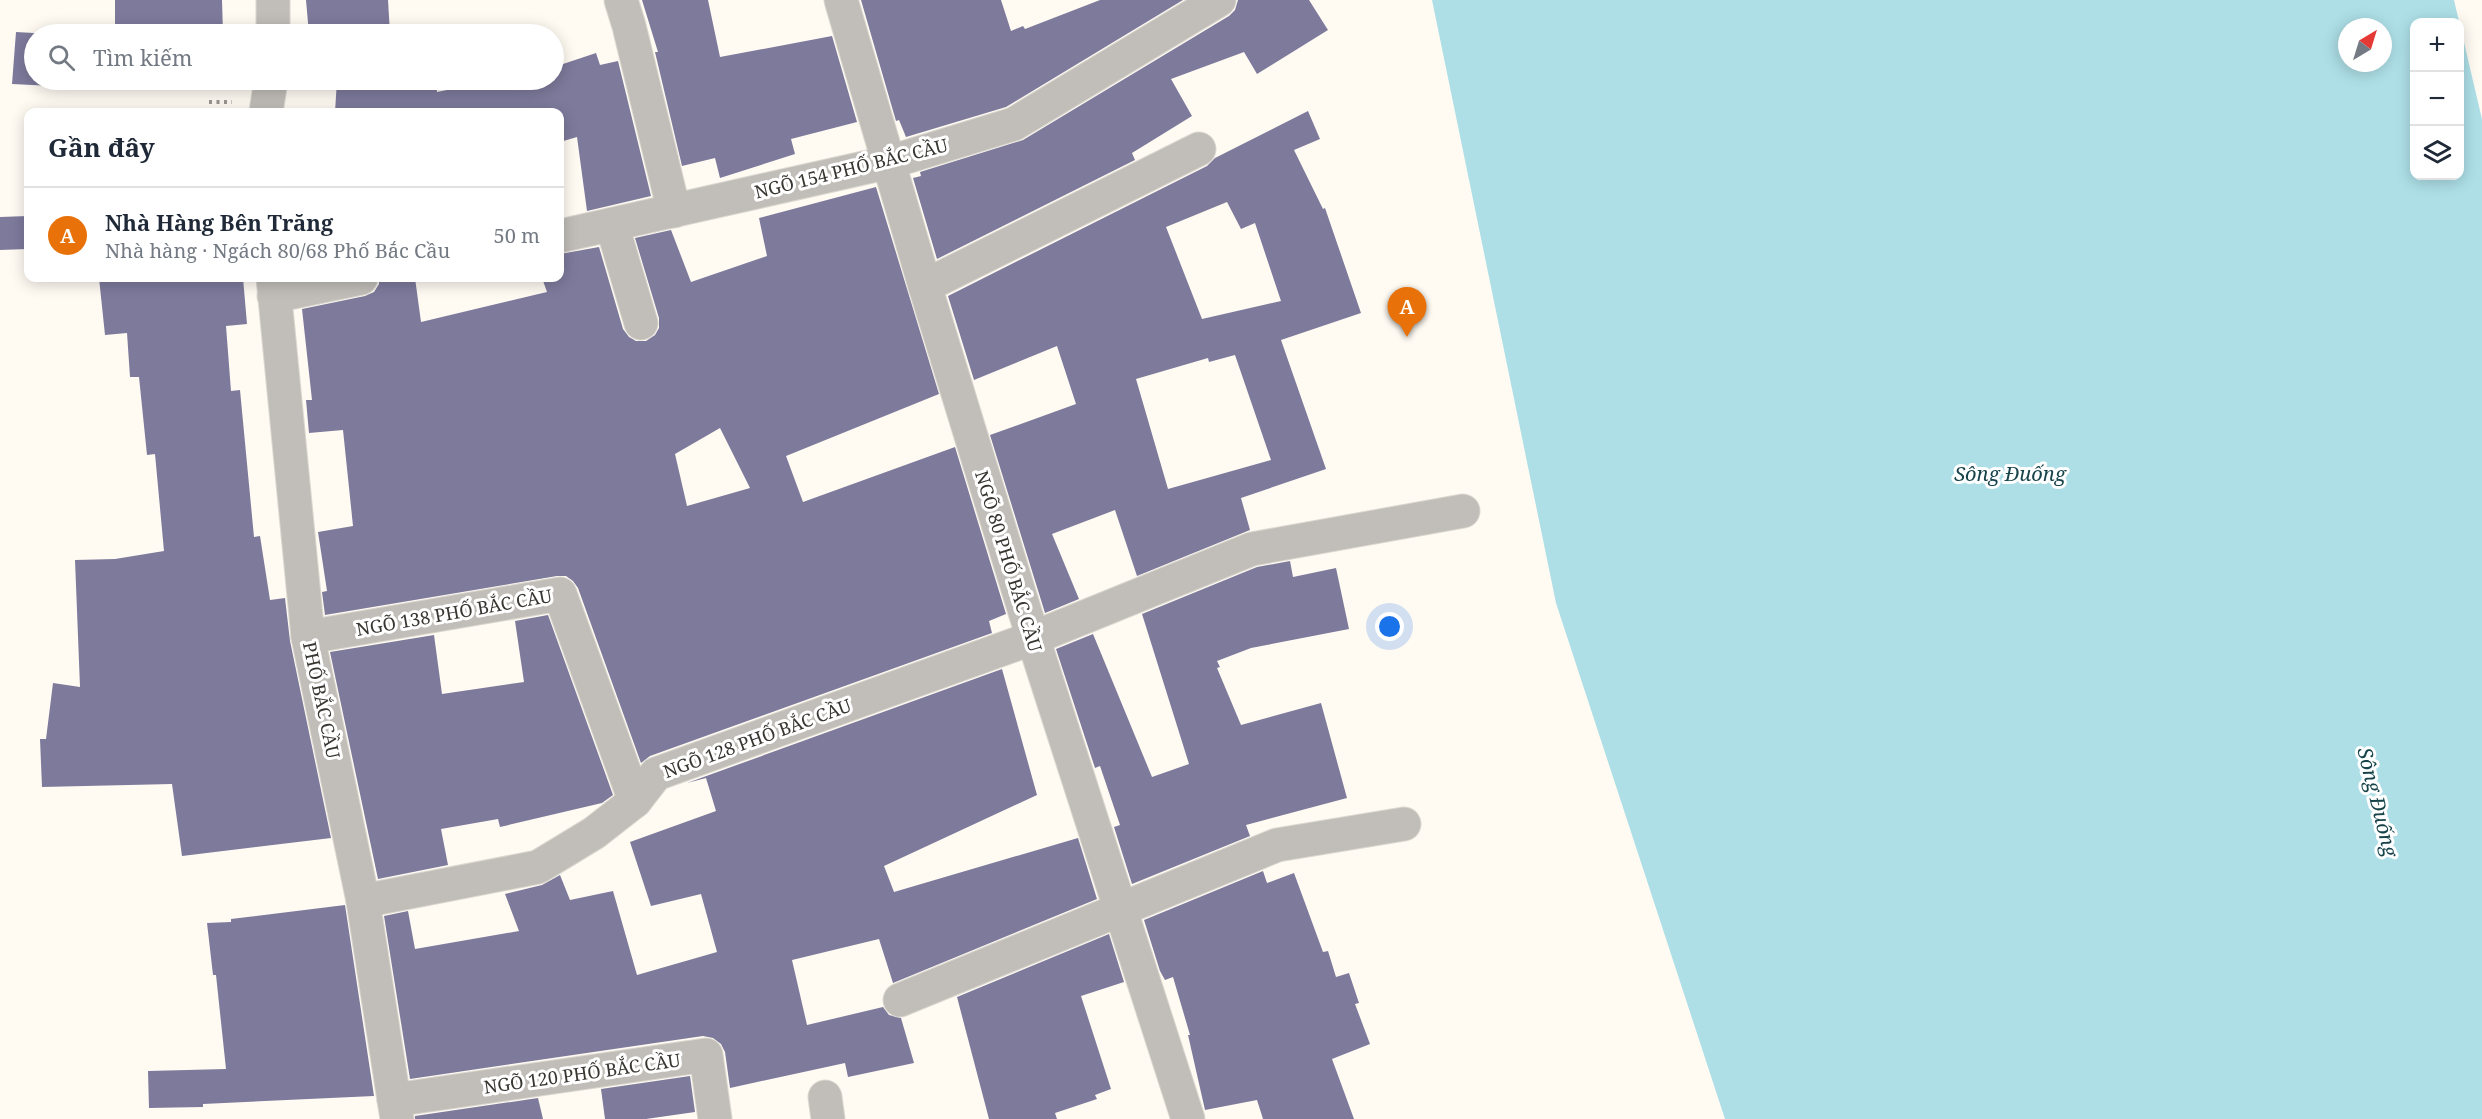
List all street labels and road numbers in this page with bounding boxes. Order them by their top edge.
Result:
street label: NGÕ 154 PHỐ BẮC CẦU [752,132,950,204]
street label: NGÕ 80 PHỐ BẮC CẦU [970,467,1048,655]
street label: NGÕ 138 PHỐ BẮC CẦU [354,583,554,641]
street label: PHỐ BẮC CẦU [298,639,346,761]
street label: NGÕ 128 PHỐ BẮC CẦU [660,693,854,783]
street label: NGÕ 120 PHỐ BẮC CẦU [482,1047,682,1099]

